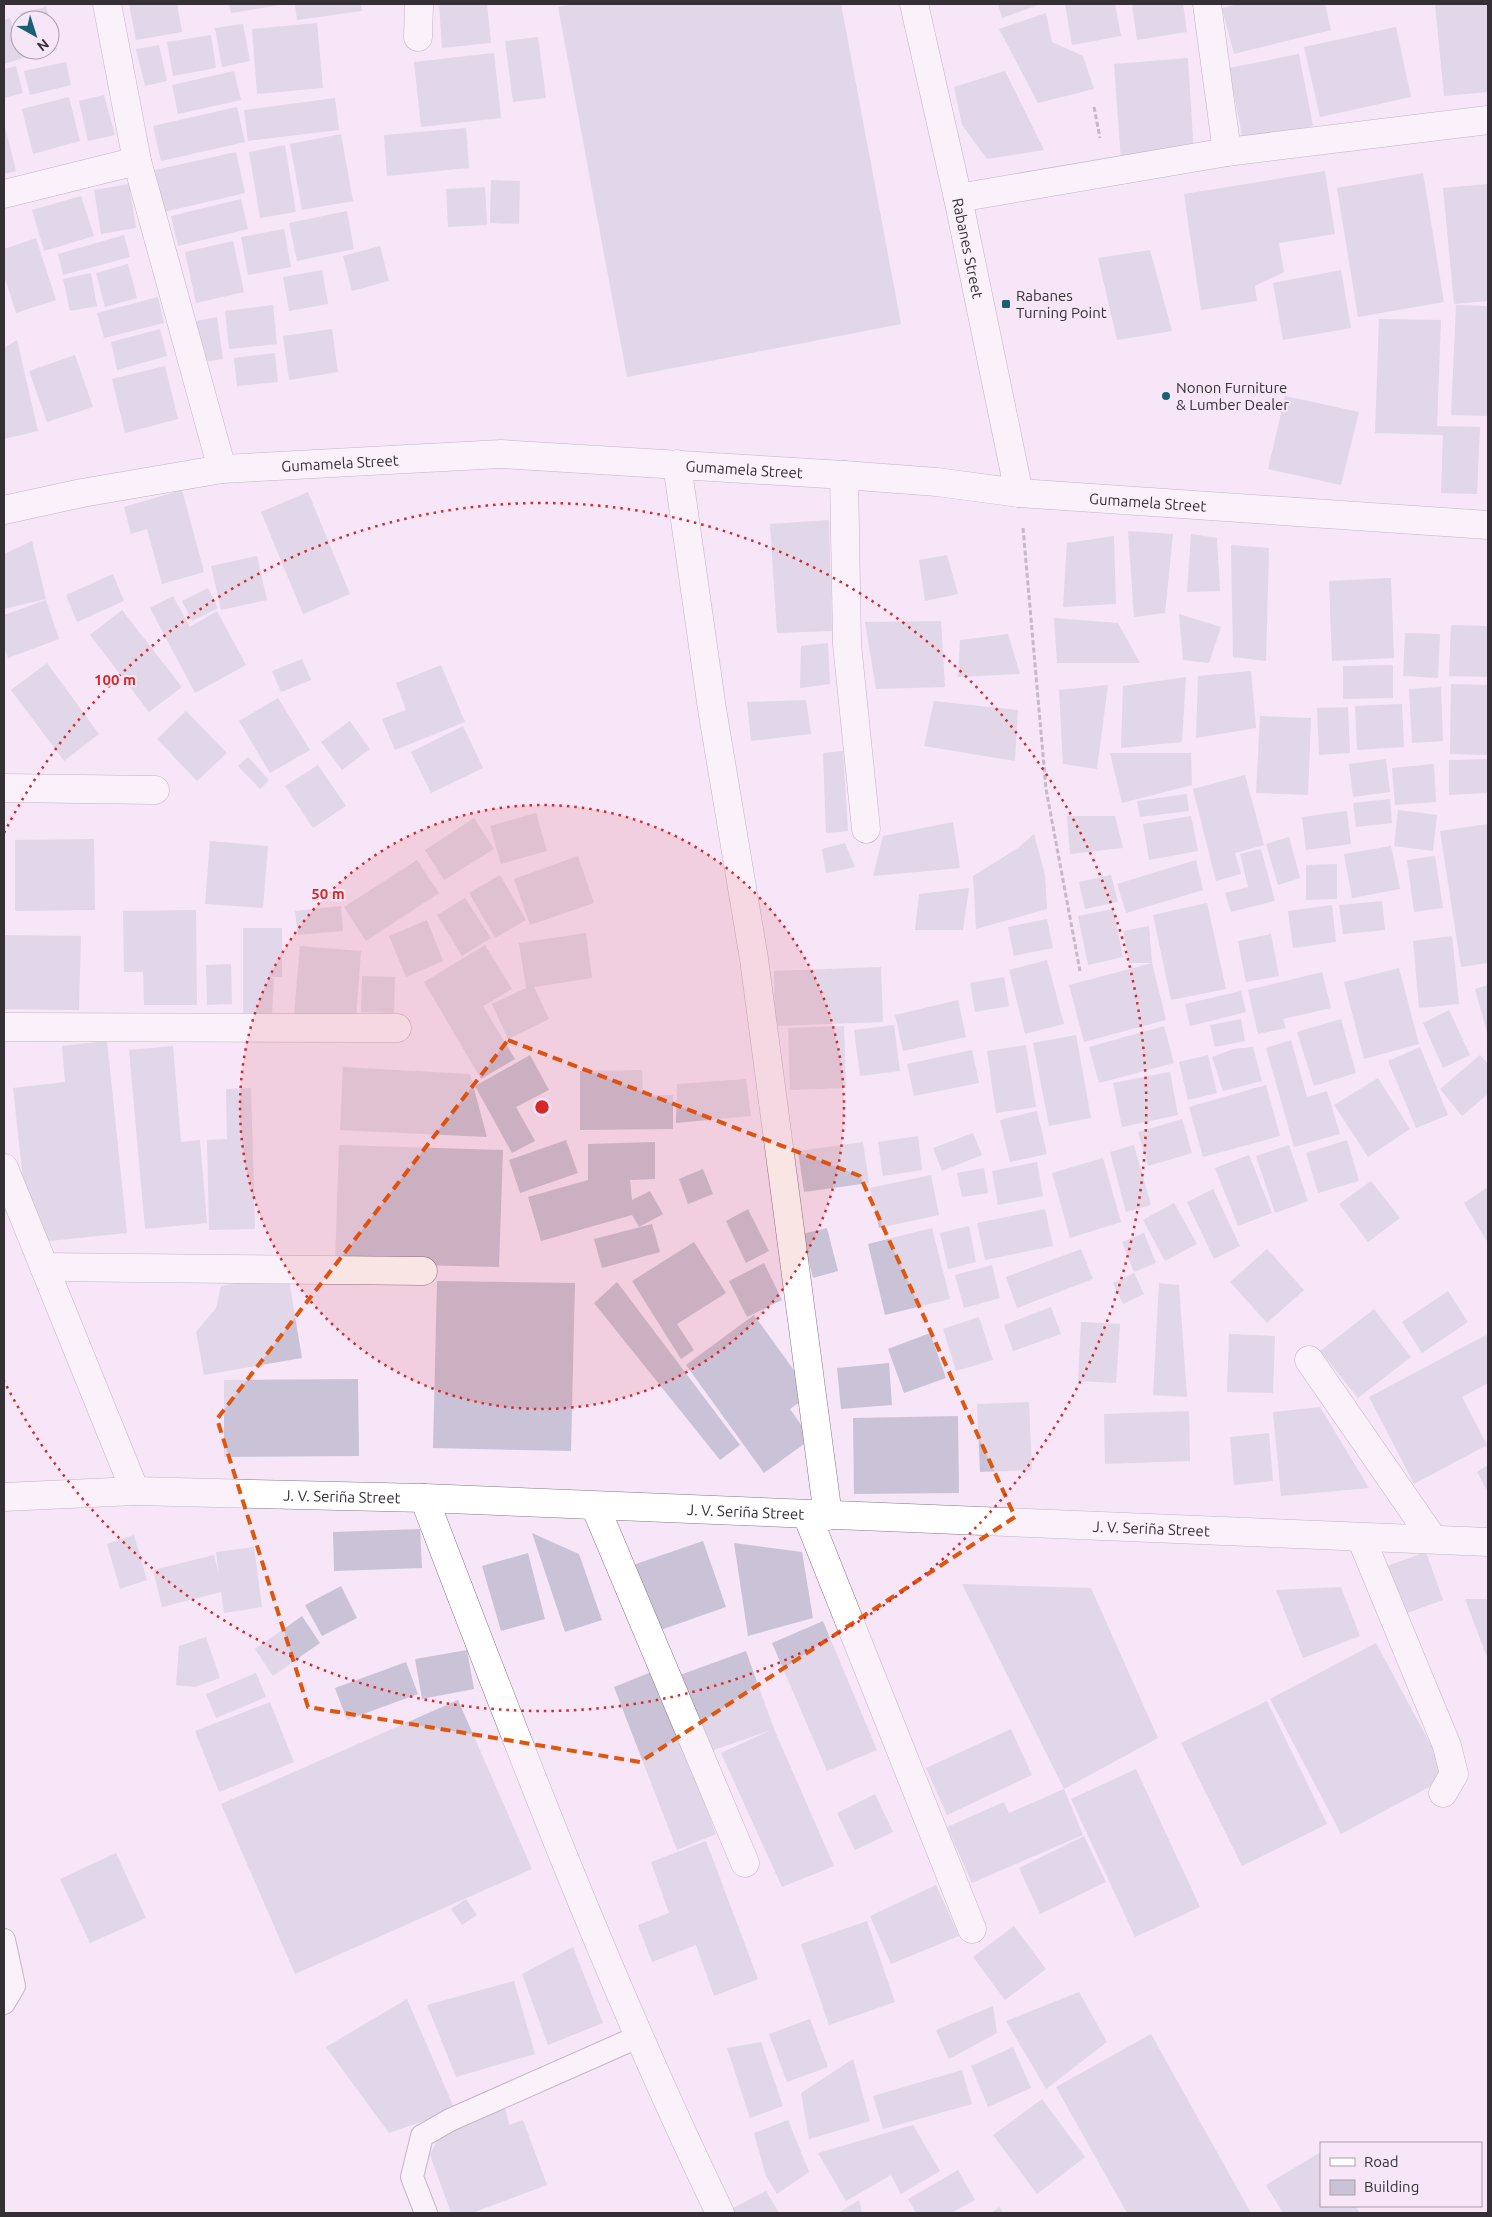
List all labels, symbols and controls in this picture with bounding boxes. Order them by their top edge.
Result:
north arrow [10,10,60,60]
text: N [34,36,52,55]
street label: Rabanes Street [950,196,987,300]
place label: Rabanes Turning Point [1016,287,1107,321]
marker: Rabanes Turning Point [1000,298,1012,310]
place label: Nonon Furniture & Lumber Dealer [1176,379,1289,413]
marker: Nonon Furniture & Lumber Dealer [1160,390,1172,402]
street label: Gumamela Street [281,451,399,474]
street label: Gumamela Street [685,457,804,481]
street label: Gumamela Street [1089,489,1207,514]
text: 100 m [94,671,136,688]
text: 50 m [311,885,345,902]
centre of rings [533,1098,551,1116]
street label: J. V. Seriña Street [283,1486,401,1506]
street label: J. V. Seriña Street [687,1500,805,1522]
street label: J. V. Seriña Street [1092,1517,1210,1539]
legend [1320,2142,1482,2207]
text: Road [1364,2153,1399,2170]
text: Building [1364,2178,1419,2195]

